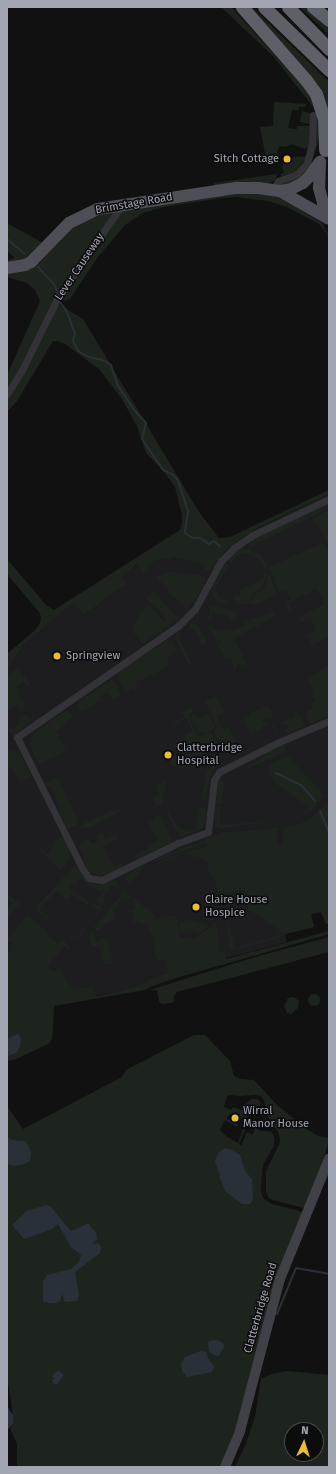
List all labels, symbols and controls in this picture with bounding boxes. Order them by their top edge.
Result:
place label: Sitch Cottage [214,152,279,166]
marker: Sitch Cottage [282,154,292,164]
street label: Brimstage Road [94,191,174,217]
street label: Lever Causeway [53,231,107,303]
place label: Springview [66,649,120,663]
marker: Springview [51,650,63,662]
place label: Clatterbridge Hospital [177,742,242,768]
marker: Clatterbridge Hospital [162,749,174,761]
place label: Claire House Hospice [205,894,268,920]
marker: Claire House Hospice [190,901,202,913]
place label: Wirral Manor House [243,1105,309,1131]
marker: Wirral Manor House [230,1113,240,1123]
street label: Clatterbridge Road [242,1261,280,1355]
north arrow [284,1422,324,1462]
text: N [301,1424,309,1437]

